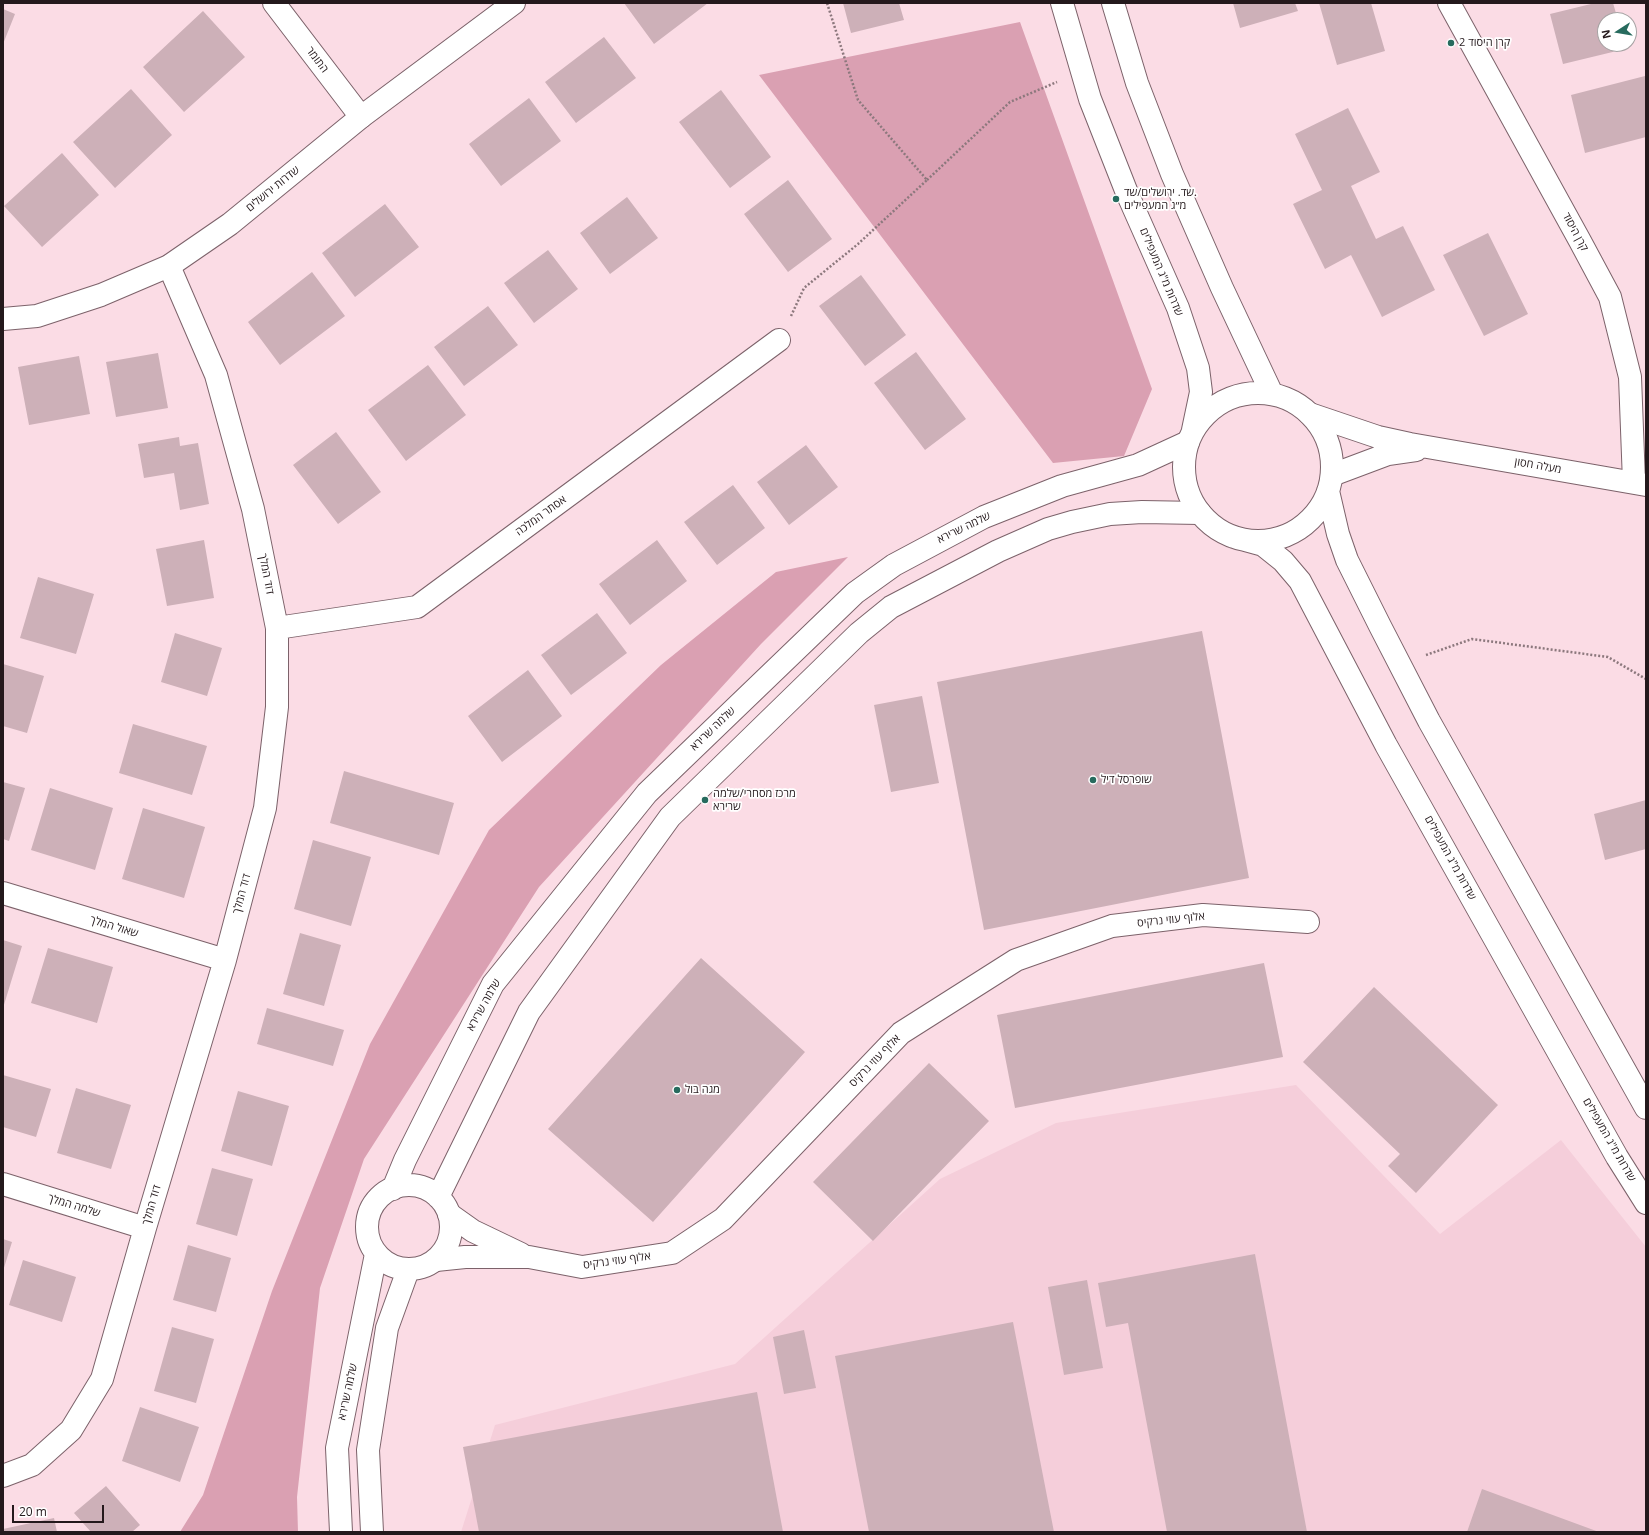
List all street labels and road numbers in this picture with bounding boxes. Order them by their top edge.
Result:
street label: התומר [303,44,331,76]
street label: שדרות ירושלים [244,163,302,215]
street label: קרן היסוד [1559,210,1591,254]
street label: שדרות מ"ג המעפילים [1137,226,1185,318]
street label: מעלה חסון [1514,455,1562,477]
street label: אסתר המלכה [513,493,569,539]
street label: שלמה שרירא [935,509,993,547]
street label: דוד המלך [256,553,276,595]
street label: שלמה שרירא [688,704,738,754]
street label: שדרות מ"ג המעפילים [1421,814,1479,902]
street label: דוד המלך [230,872,254,916]
street label: אלוף עוזי נרקיס [1137,910,1205,930]
street label: שאול המלך [88,913,140,941]
street label: שלמה שרירא [464,977,504,1033]
street label: אלוף עוזי נרקיס [847,1032,903,1090]
street label: שדרות מ"ג המעפילים [1580,1096,1638,1184]
street label: דוד המלך [140,1183,164,1227]
street label: שלמה המלך [46,1192,102,1220]
street label: אלוף עוזי נרקיס [582,1250,652,1272]
street label: שלמה שרירא [336,1362,360,1422]

